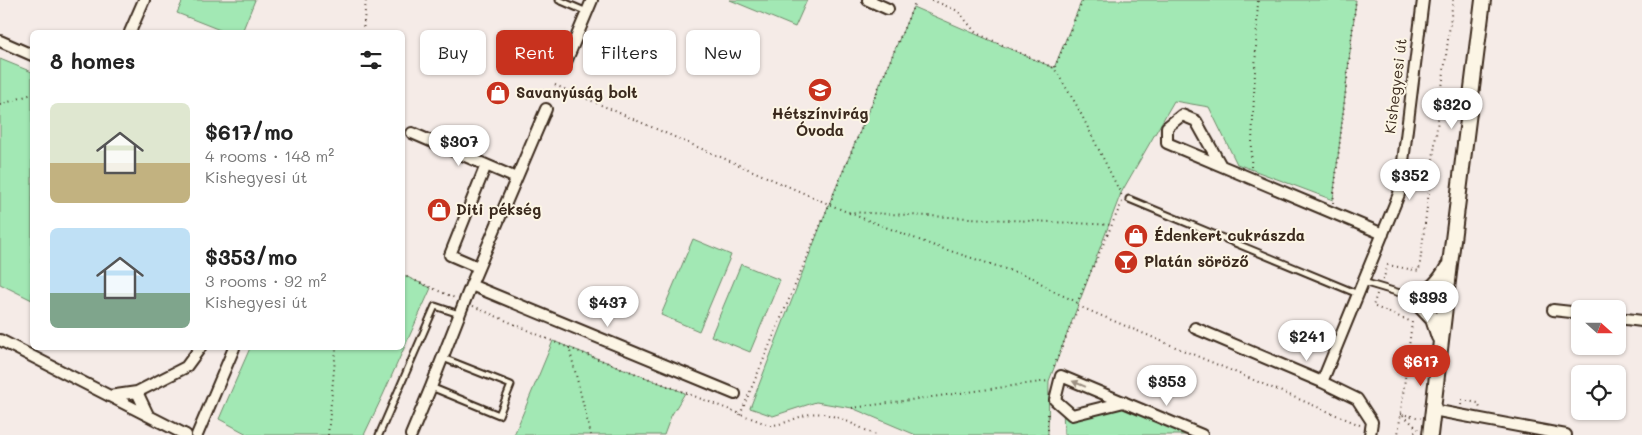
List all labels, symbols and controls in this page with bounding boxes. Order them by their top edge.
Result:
chip: Buy [420,30,486,75]
chip: Rent [496,30,573,75]
chip: Filters [583,30,676,75]
chip: New [686,30,760,75]
street label: Kishegyesi út [1379,37,1411,135]
icon: filters [357,46,385,74]
text: 8 homes [50,47,135,74]
school or university icon: Hétszínvirág Óvoda [807,77,833,103]
shop icon: Savanyúság bolt [485,80,511,106]
place label: Savanyúság bolt [516,82,638,102]
pin: $320 [1422,88,1482,130]
text: $320 [1433,93,1471,114]
place label: Hétszínvirág Óvoda [772,103,868,140]
text: $617/mo [205,118,293,145]
icon: home [90,123,150,183]
pin: $307 [429,124,489,167]
text: $307 [440,130,478,151]
text: 4 rooms · 148 m² [205,145,334,166]
pin: $352 [1380,158,1440,201]
text: $352 [1391,164,1429,185]
text: Kishegyesi út [205,166,307,187]
shop icon: Diti pékség [426,197,452,223]
place label: Diti pékség [456,199,541,219]
shop icon: Édenkert cukrászda [1123,223,1149,249]
place label: Édenkert cukrászda [1154,225,1305,245]
text: $353/mo [205,243,297,270]
icon: home [90,248,150,308]
bar icon: Platán söröző [1113,249,1139,275]
place label: Platán söröző [1144,251,1249,271]
text: 3 rooms · 92 m² [205,270,327,291]
pin: $393 [1398,280,1458,323]
pin: $437 [578,286,638,328]
text: $393 [1409,286,1447,307]
text: Kishegyesi út [205,291,307,312]
text: $437 [589,291,627,312]
north arrow [1571,300,1626,355]
map controls [1571,300,1626,420]
pin: $241 [1277,320,1337,362]
text: $241 [1289,325,1325,346]
pin: $617 [1391,344,1451,387]
text: $617 [1403,350,1439,371]
pin: $353 [1137,364,1197,407]
button: locate [1571,365,1626,420]
text: $353 [1148,370,1186,391]
one-way arrow [1071,379,1086,387]

